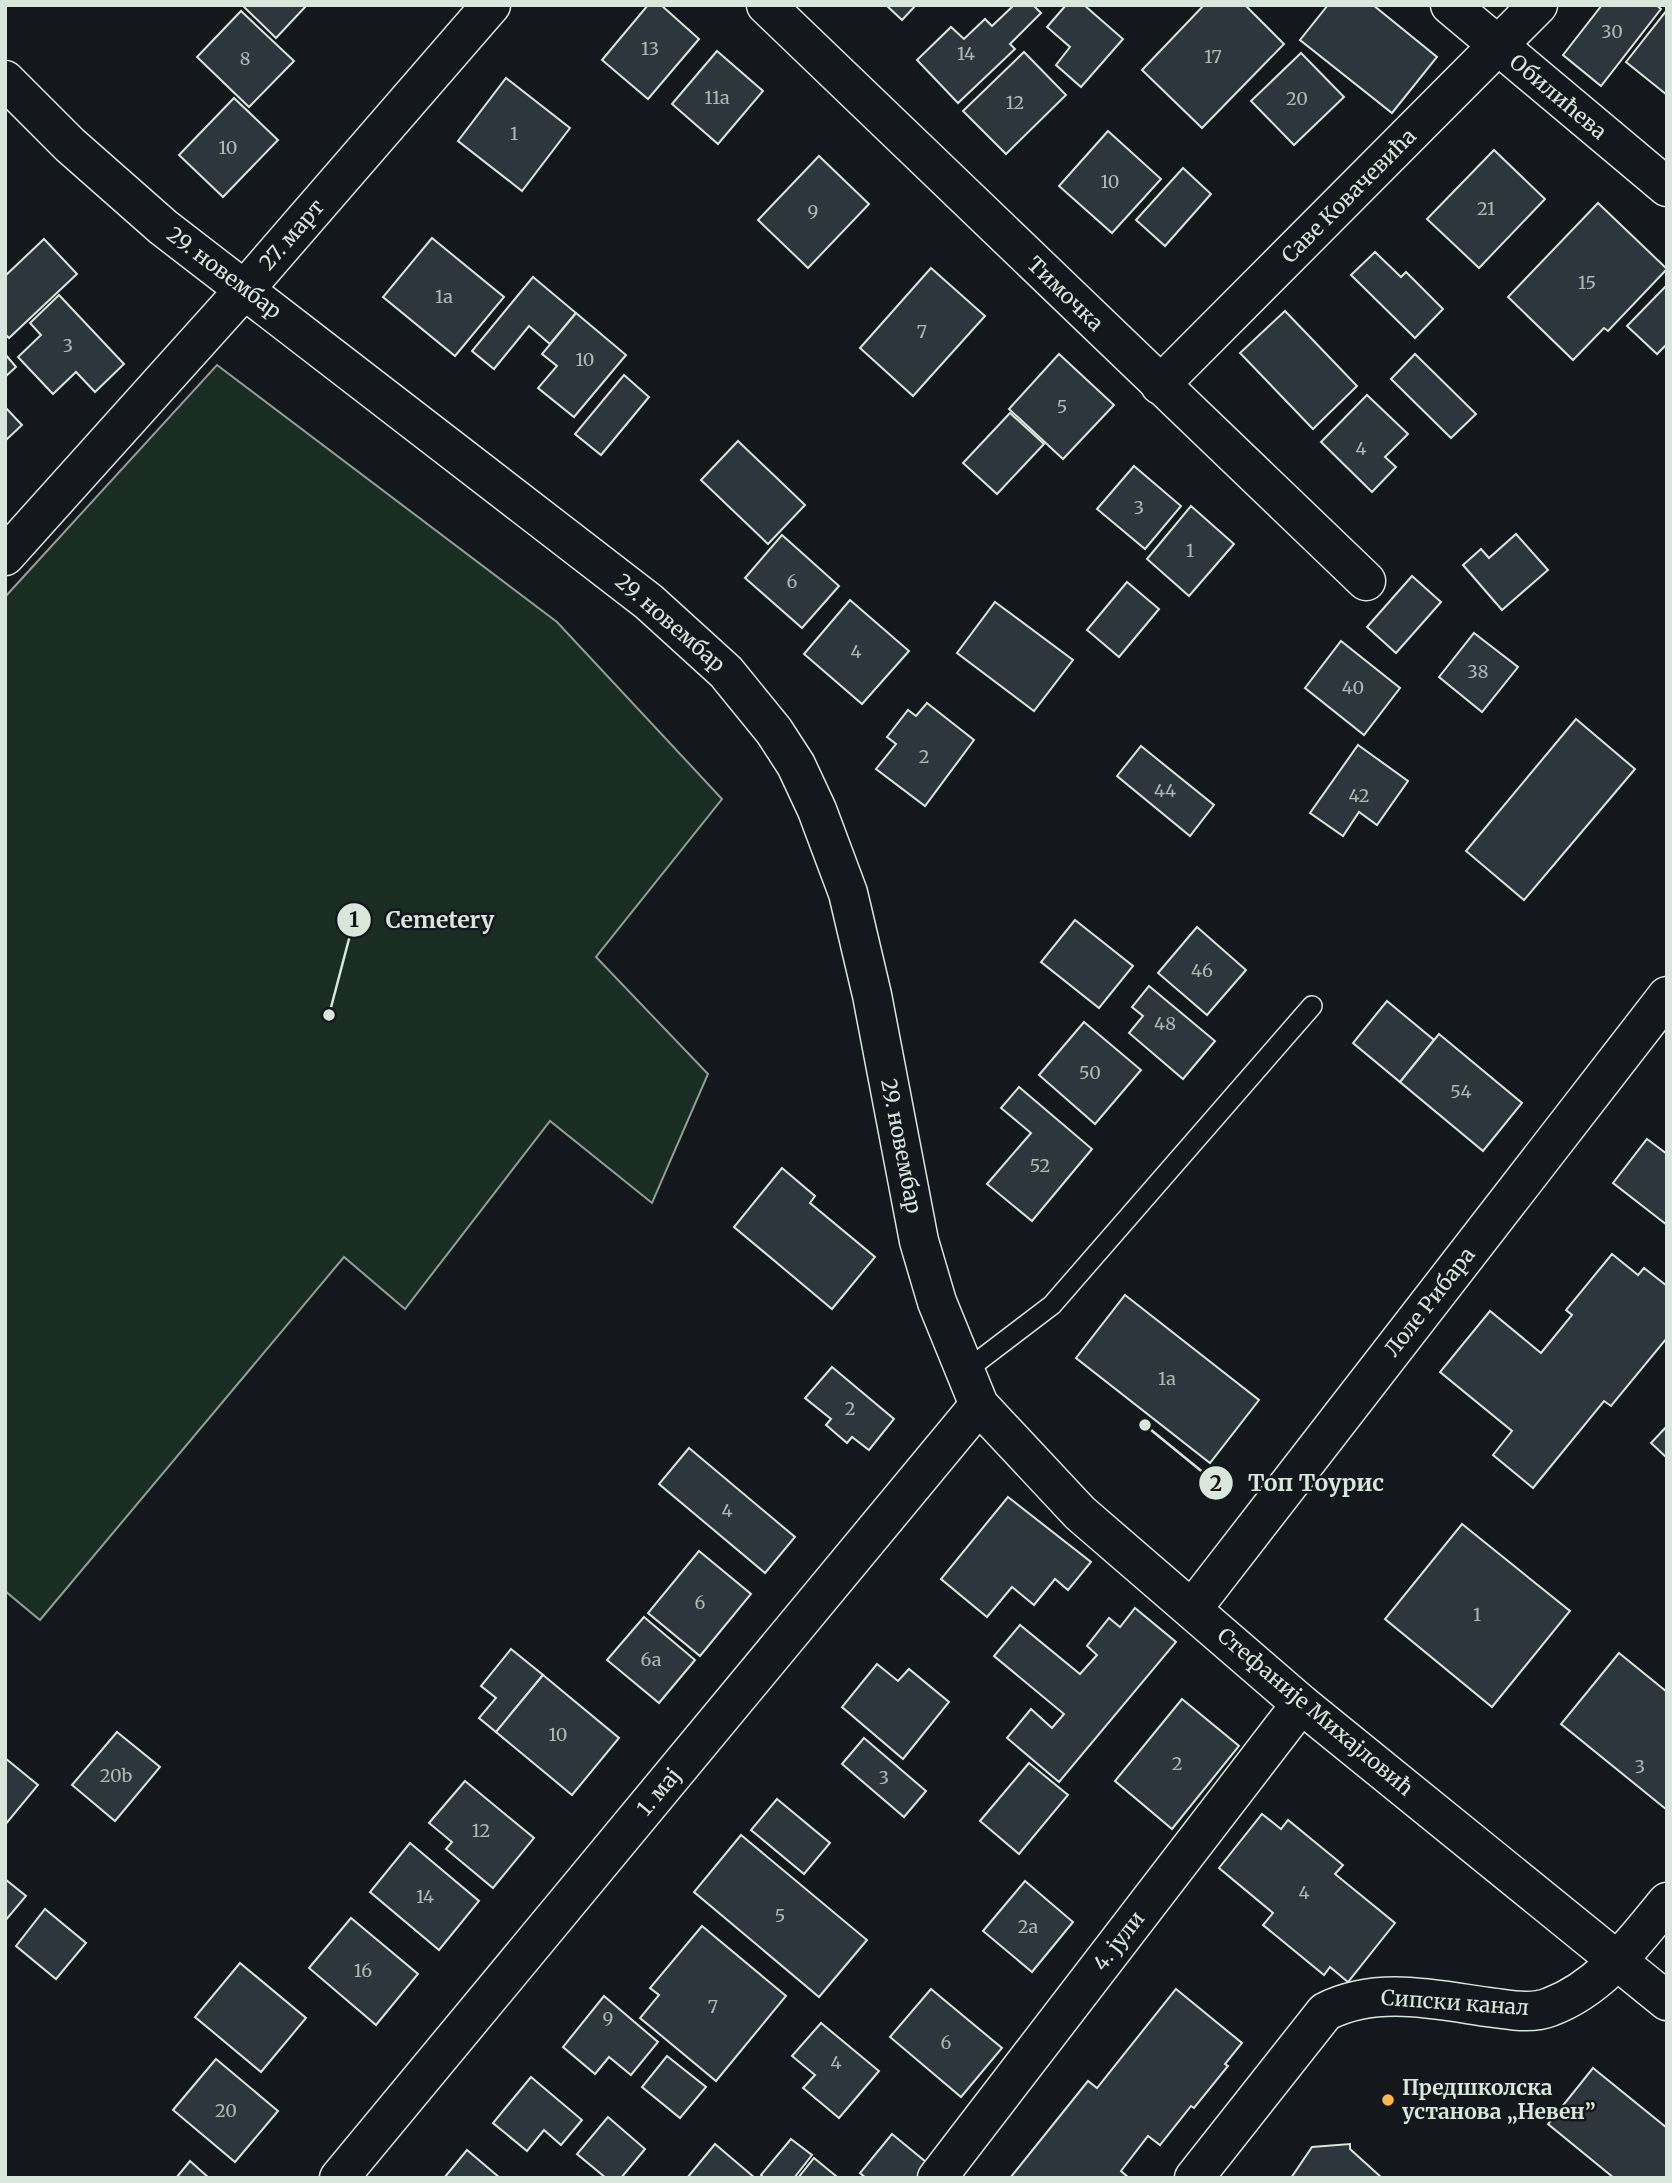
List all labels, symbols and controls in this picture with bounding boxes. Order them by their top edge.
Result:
house number: 30 [1601,20,1623,43]
house number: 13 [641,37,659,60]
house number: 14 [957,42,975,65]
house number: 17 [1204,45,1222,68]
house number: 8 [240,47,250,70]
street label: Обилићева [1504,48,1612,145]
house number: 11a [704,86,730,109]
house number: 20 [1286,87,1308,110]
house number: 12 [1006,91,1024,114]
house number: 1 [510,122,518,145]
street label: Саве Ковачевића [1276,123,1422,269]
house number: 10 [219,136,237,159]
house number: 10 [1101,170,1119,193]
street label: 27. март [253,193,330,276]
house number: 21 [1477,197,1495,220]
house number: 9 [808,200,818,223]
street label: 29. новембар [162,221,287,325]
street label: Тимочка [1022,251,1109,337]
house number: 15 [1578,271,1596,294]
house number: 1a [435,285,453,308]
house number: 7 [917,320,927,343]
house number: 3 [63,334,73,357]
house number: 10 [576,348,594,371]
house number: 5 [1057,395,1067,418]
house number: 4 [1355,437,1367,460]
house number: 3 [1134,496,1144,519]
house number: 1 [1186,539,1194,562]
street label: 29. новембар [610,568,731,678]
house number: 6 [787,570,798,593]
house number: 4 [850,640,862,663]
house number: 38 [1468,660,1488,683]
house number: 40 [1342,676,1364,699]
house number: 2 [919,745,929,768]
house number: 44 [1154,779,1176,802]
house number: 42 [1349,784,1369,807]
callout: Cemetery [337,898,508,942]
text: Cemetery [386,905,495,934]
text: 1 [349,906,359,933]
house number: 46 [1191,959,1213,982]
house number: 48 [1154,1012,1176,1035]
house number: 50 [1079,1061,1101,1084]
street label: 29. новембар [875,1076,928,1216]
house number: 54 [1450,1080,1472,1103]
house number: 52 [1030,1154,1050,1177]
street label: Лоле Рибара [1379,1242,1481,1362]
house number: 1a [1158,1367,1176,1390]
house number: 2 [845,1397,855,1420]
callout: Топ Тоурис [1199,1461,1398,1505]
text: Топ Тоурис [1248,1468,1384,1497]
text: 2 [1210,1470,1222,1497]
house number: 4 [721,1499,733,1522]
house number: 6 [695,1591,706,1614]
house number: 1 [1473,1603,1481,1626]
street label: Стефаније Михајловић [1212,1622,1419,1802]
house number: 6a [641,1648,662,1671]
house number: 10 [549,1723,567,1746]
house number: 2 [1172,1752,1182,1775]
house number: 3 [1635,1755,1645,1778]
street label: 1. мај [631,1762,686,1821]
house number: 20b [100,1764,133,1787]
house number: 3 [879,1766,889,1789]
house number: 12 [472,1819,490,1842]
house number: 4 [1298,1881,1310,1904]
house number: 14 [416,1885,434,1908]
house number: 5 [775,1904,785,1927]
street label: 4. јули [1087,1906,1150,1976]
house number: 2a [1018,1915,1039,1938]
house number: 16 [354,1959,372,1982]
street label: Сипски канал [1380,1984,1530,2021]
house number: 7 [708,1995,718,2018]
house number: 9 [603,2007,613,2030]
house number: 6 [941,2031,952,2054]
house number: 4 [830,2051,842,2074]
place label: Предшколска установа „Невен” [1402,2074,1596,2125]
marker: Предшколска установа „Невен” [1380,2092,1396,2108]
house number: 20 [215,2099,237,2122]

